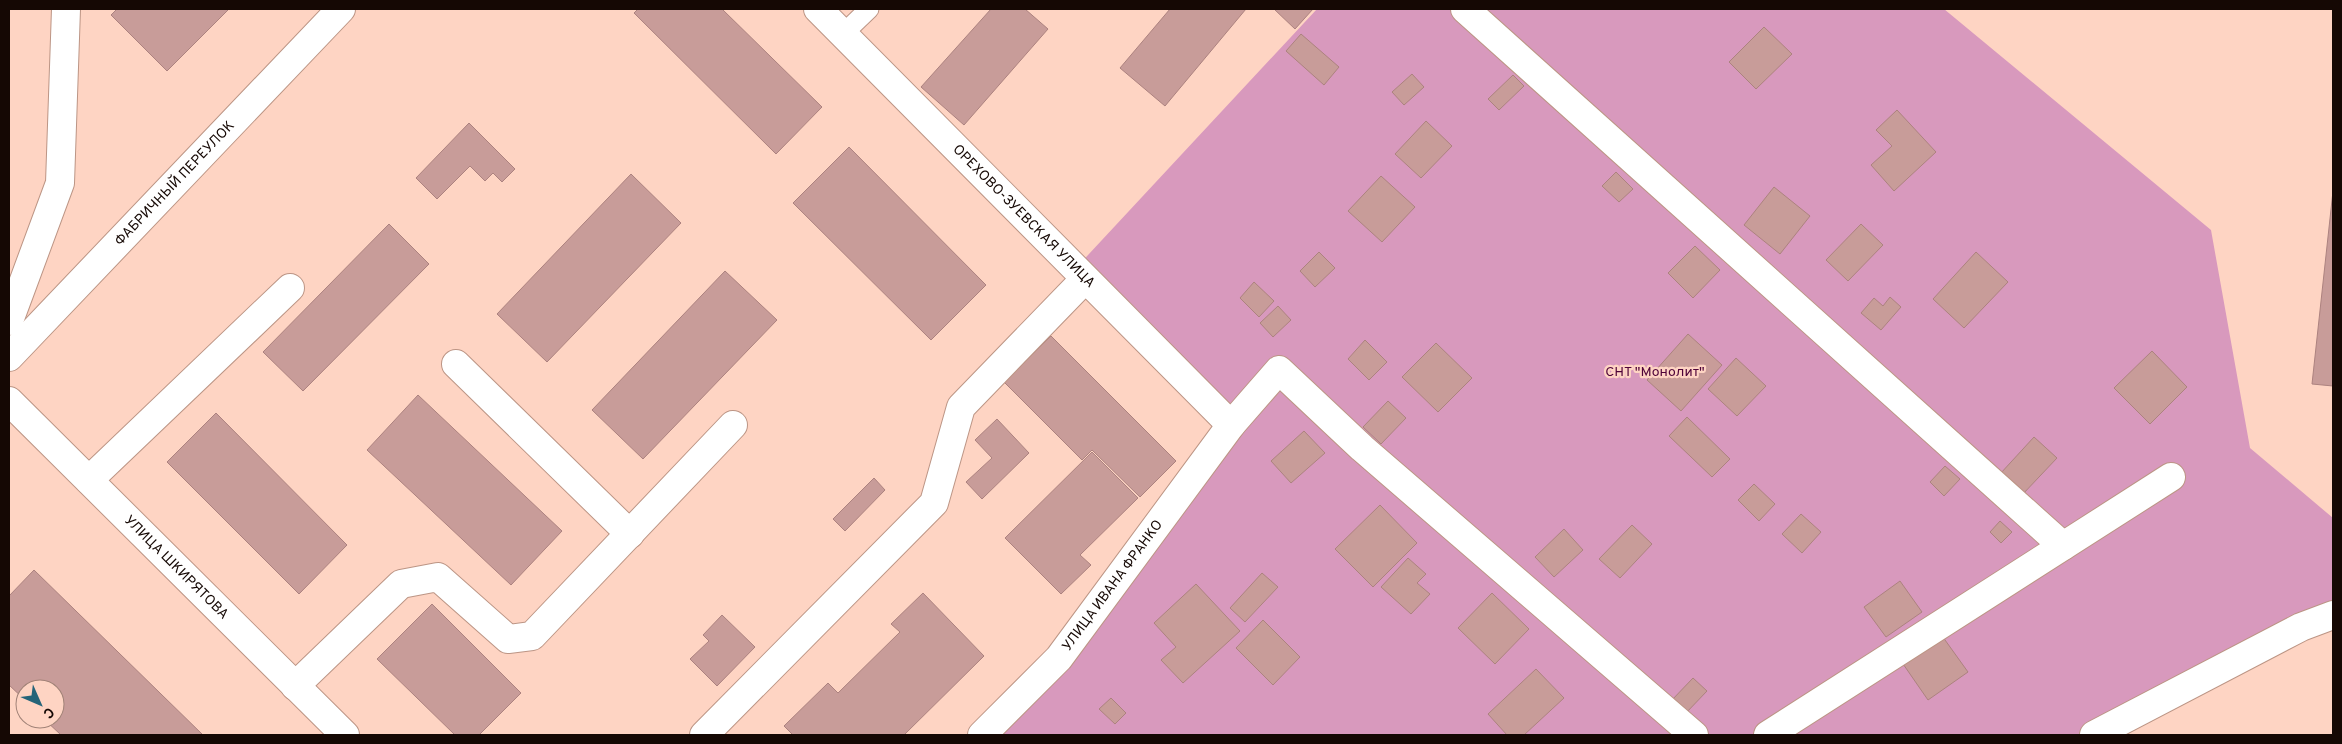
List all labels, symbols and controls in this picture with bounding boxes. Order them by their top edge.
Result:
street label: ФАБРИЧНЫЙ ПЕРЕУЛОК [111,117,238,249]
street label: ОРЕХОВО-ЗУЕВСКАЯ УЛИЦА [949,141,1099,291]
park label: СНТ "Монолит" [1605,364,1705,381]
street label: УЛИЦА ШКИРЯТОВА [121,512,232,623]
street label: УЛИЦА ИВАНА ФРАНКО [1059,517,1166,654]
north arrow [15,679,65,729]
text: С [39,703,57,721]

